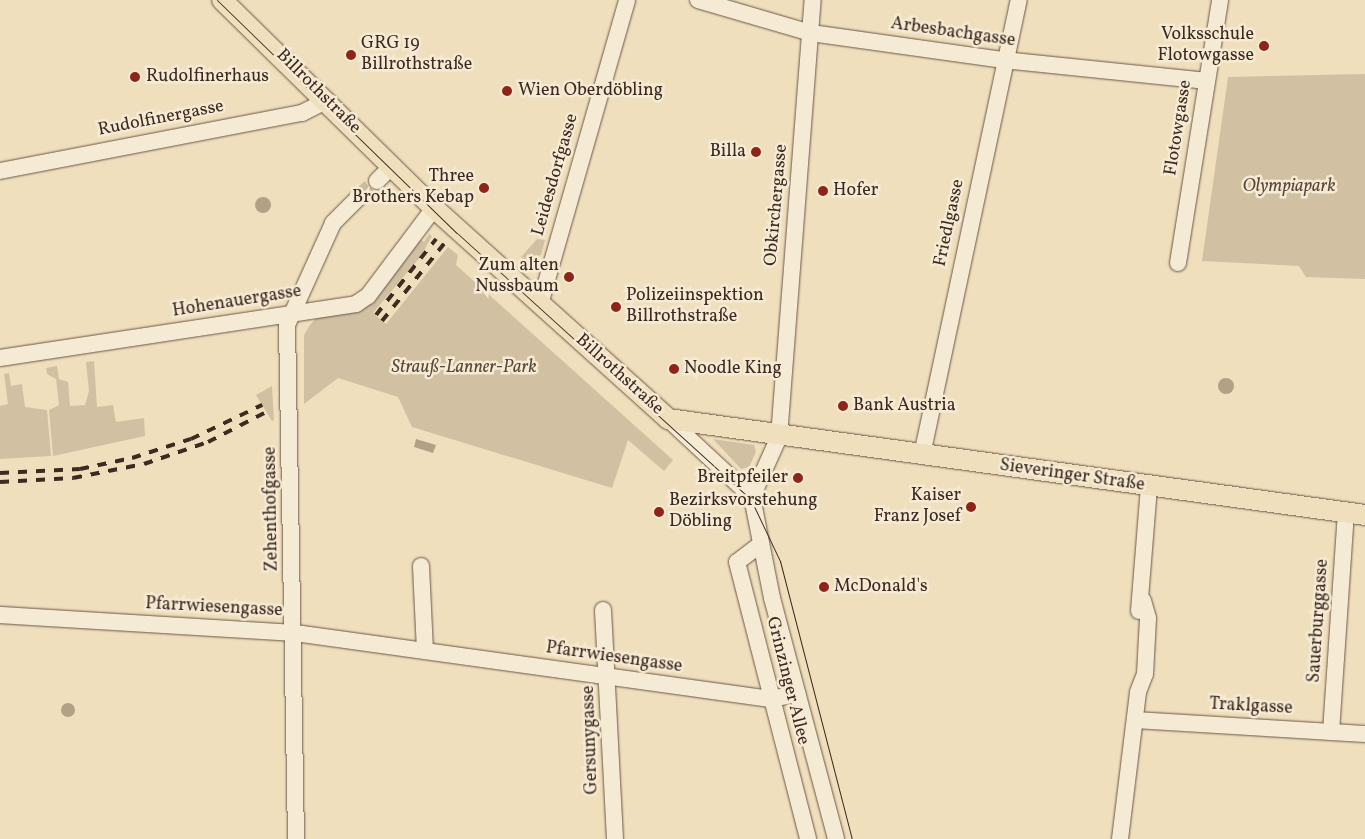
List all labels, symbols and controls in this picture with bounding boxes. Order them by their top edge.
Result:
street label: Arbesbachgasse [889,14,1017,52]
place label: Volksschule Flotowgasse [1157,25,1254,68]
place label: GRG 19 Billrothstraße [361,34,472,76]
marker: Volksschule Flotowgasse [1258,40,1270,52]
street label: Billrothstraße [271,45,365,139]
marker: GRG 19 Billrothstraße [345,49,357,61]
place label: Rudolfinerhaus [146,66,269,88]
marker: Rudolfinerhaus [128,70,142,84]
street label: Flotowgasse [1161,79,1197,177]
place label: Wien Oberdöbling [518,80,663,102]
marker: Wien Oberdöbling [500,84,514,98]
street label: Rudolfinergasse [96,96,226,142]
street label: Leidesdorfgasse [528,111,584,239]
place label: Billa [710,141,746,163]
street label: Obkirchergasse [761,143,793,267]
marker: Billa [750,146,762,158]
place label: Three Brothers Kebap [352,167,474,210]
park label: Olympiapark [1242,176,1336,198]
street label: Friedlgasse [930,177,970,269]
place label: Hofer [833,180,878,202]
marker: Three Brothers Kebap [478,182,490,194]
marker: Hofer [817,185,829,197]
place label: Zum alten Nussbaum [475,256,559,298]
marker: Zum alten Nussbaum [563,271,575,283]
street label: Hohenauergasse [171,281,303,323]
place label: Polizeiinspektion Billrothstraße [626,286,764,328]
marker: Polizeiinspektion Billrothstraße [610,301,622,313]
street label: Billrothstraße [570,330,668,420]
park label: Strauß-Lanner-Park [391,357,537,379]
place label: Noodle King [684,358,782,380]
marker: Noodle King [668,363,680,375]
place label: Bank Austria [853,395,956,417]
marker: Bank Austria [837,400,849,412]
street label: Zehenthofgasse [260,446,284,572]
street label: Sieveringer Straße [998,455,1146,497]
place label: Breitpfeiler [697,467,788,489]
marker: Breitpfeiler [792,472,804,484]
place label: Kaiser Franz Josef [874,486,961,528]
place label: Bezirksvorstehung Döbling [669,491,818,534]
marker: Kaiser Franz Josef [965,501,977,513]
marker: Bezirksvorstehung Döbling [653,506,665,518]
street label: Sauerburggasse [1304,558,1334,684]
place label: McDonald's [834,576,928,598]
marker: McDonald's [818,581,830,593]
street label: Pfarrwiesengasse [145,594,283,622]
street label: Grinzinger Allee [761,615,813,747]
street label: Pfarrwiesengasse [544,638,684,678]
street label: Gersunygasse [578,685,604,795]
street label: Traklgasse [1209,694,1293,720]

